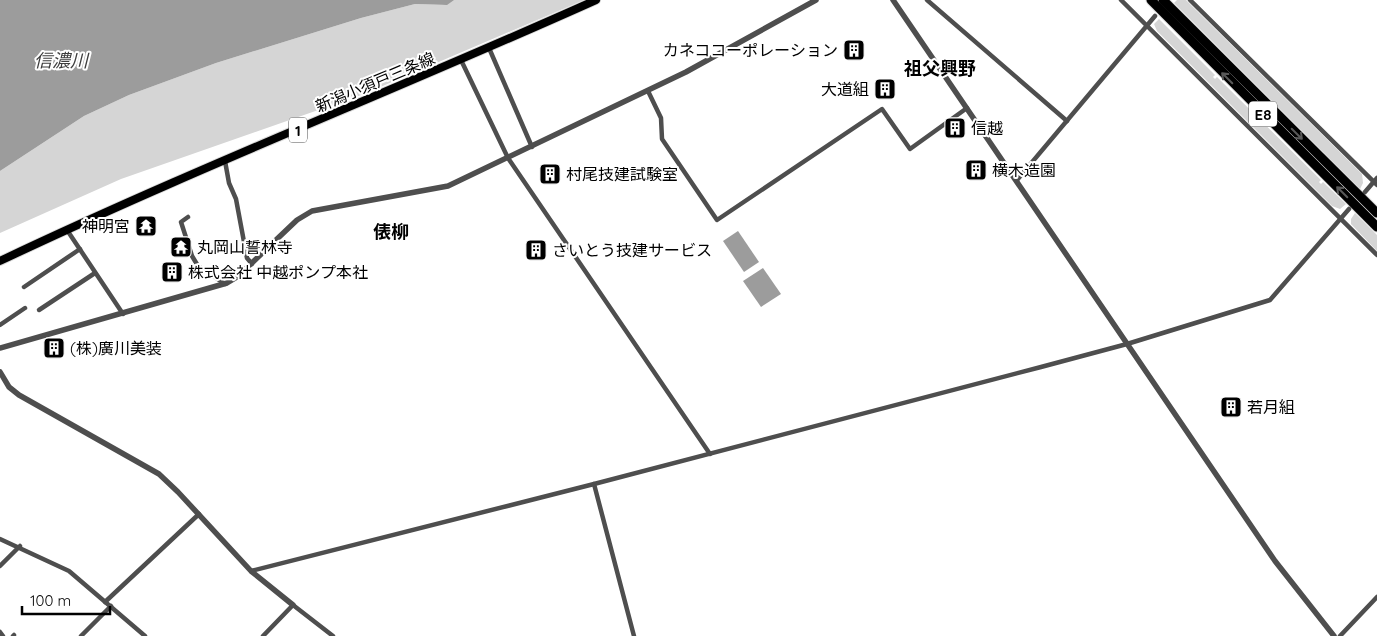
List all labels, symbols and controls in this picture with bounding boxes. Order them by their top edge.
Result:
building icon: カネココーポレーション [842,38,866,62]
place label: カネココーポレーション [663,40,838,60]
street label: 新潟小須戸三条線 [312,48,438,116]
water label: 信濃川 [34,49,90,72]
district label: 祖父興野 [904,57,976,80]
one-way arrow [1221,72,1233,84]
building icon: 大道組 [873,77,897,101]
place label: 大道組 [821,79,869,99]
road number: E8 [1249,102,1277,126]
building icon: 信越 [943,116,967,140]
road number: 1 [289,118,307,142]
place label: 信越 [971,118,1003,138]
one-way arrow [1290,127,1302,139]
building icon: 横木造園 [964,158,988,182]
place label: 横木造園 [992,160,1056,180]
building icon: 村尾技建試験室 [538,162,562,186]
place label: 村尾技建試験室 [566,164,678,184]
one-way arrow [1337,187,1349,199]
temple icon: 神明宮 [134,214,158,238]
place label: 神明宮 [82,216,130,236]
district label: 俵柳 [373,220,409,243]
temple icon: 丸岡山誓林寺 [169,235,193,259]
place label: 丸岡山誓林寺 [197,237,293,257]
building icon: さいとう技建サービス [524,238,548,262]
place label: さいとう技建サービス [552,240,712,260]
building icon: 株式会社 中越ポンプ本社 [160,260,184,284]
place label: 株式会社 中越ポンプ本社 [188,262,368,282]
building icon: (株)廣川美装 [42,336,66,360]
place label: (株)廣川美装 [70,338,162,358]
building icon: 若月組 [1219,395,1243,419]
place label: 若月組 [1247,397,1295,417]
scale bar [22,584,110,616]
text: 100 m [30,591,71,610]

